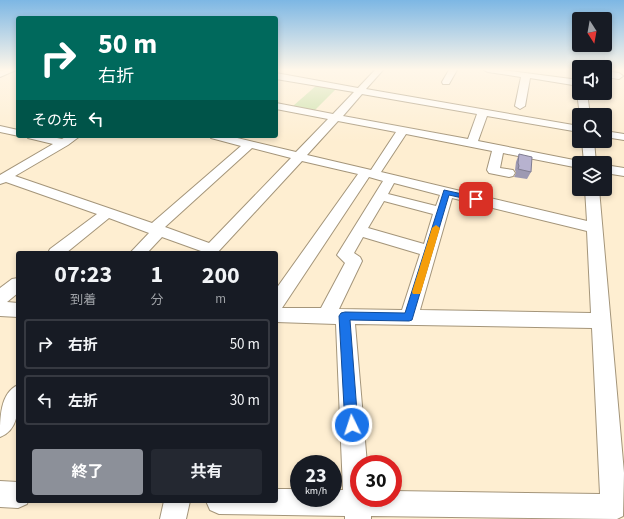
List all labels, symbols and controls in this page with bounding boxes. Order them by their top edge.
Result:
north arrow [572,12,612,52]
map controls [572,12,612,196]
text: 50 m [98,24,157,64]
icon: right [32,32,84,84]
button: sound [572,60,612,100]
text: 右折 [98,64,134,89]
icon: left [85,108,107,130]
button: search [572,108,612,148]
text: その先 [32,110,77,131]
button: layers [572,156,612,196]
pin [459,182,493,216]
icon: arrive [465,188,487,210]
text: 07:23 [54,257,112,292]
text: 1 [151,257,163,292]
text: 200 [202,258,240,293]
text: m [215,290,226,308]
text: 到着 [70,291,96,309]
text: 分 [150,291,163,309]
icon: right [34,333,56,355]
text: 50 m [230,334,260,355]
text: 右折 [68,335,98,356]
icon: left [34,389,56,411]
text: 30 m [230,390,260,411]
text: 左折 [68,391,98,412]
position arrow [331,404,373,446]
button: 終了 [32,449,143,495]
button: 共有 [151,449,262,495]
speed limit sign: 30 [350,455,402,507]
text: 23 [305,462,327,490]
text: km/h [305,484,327,498]

